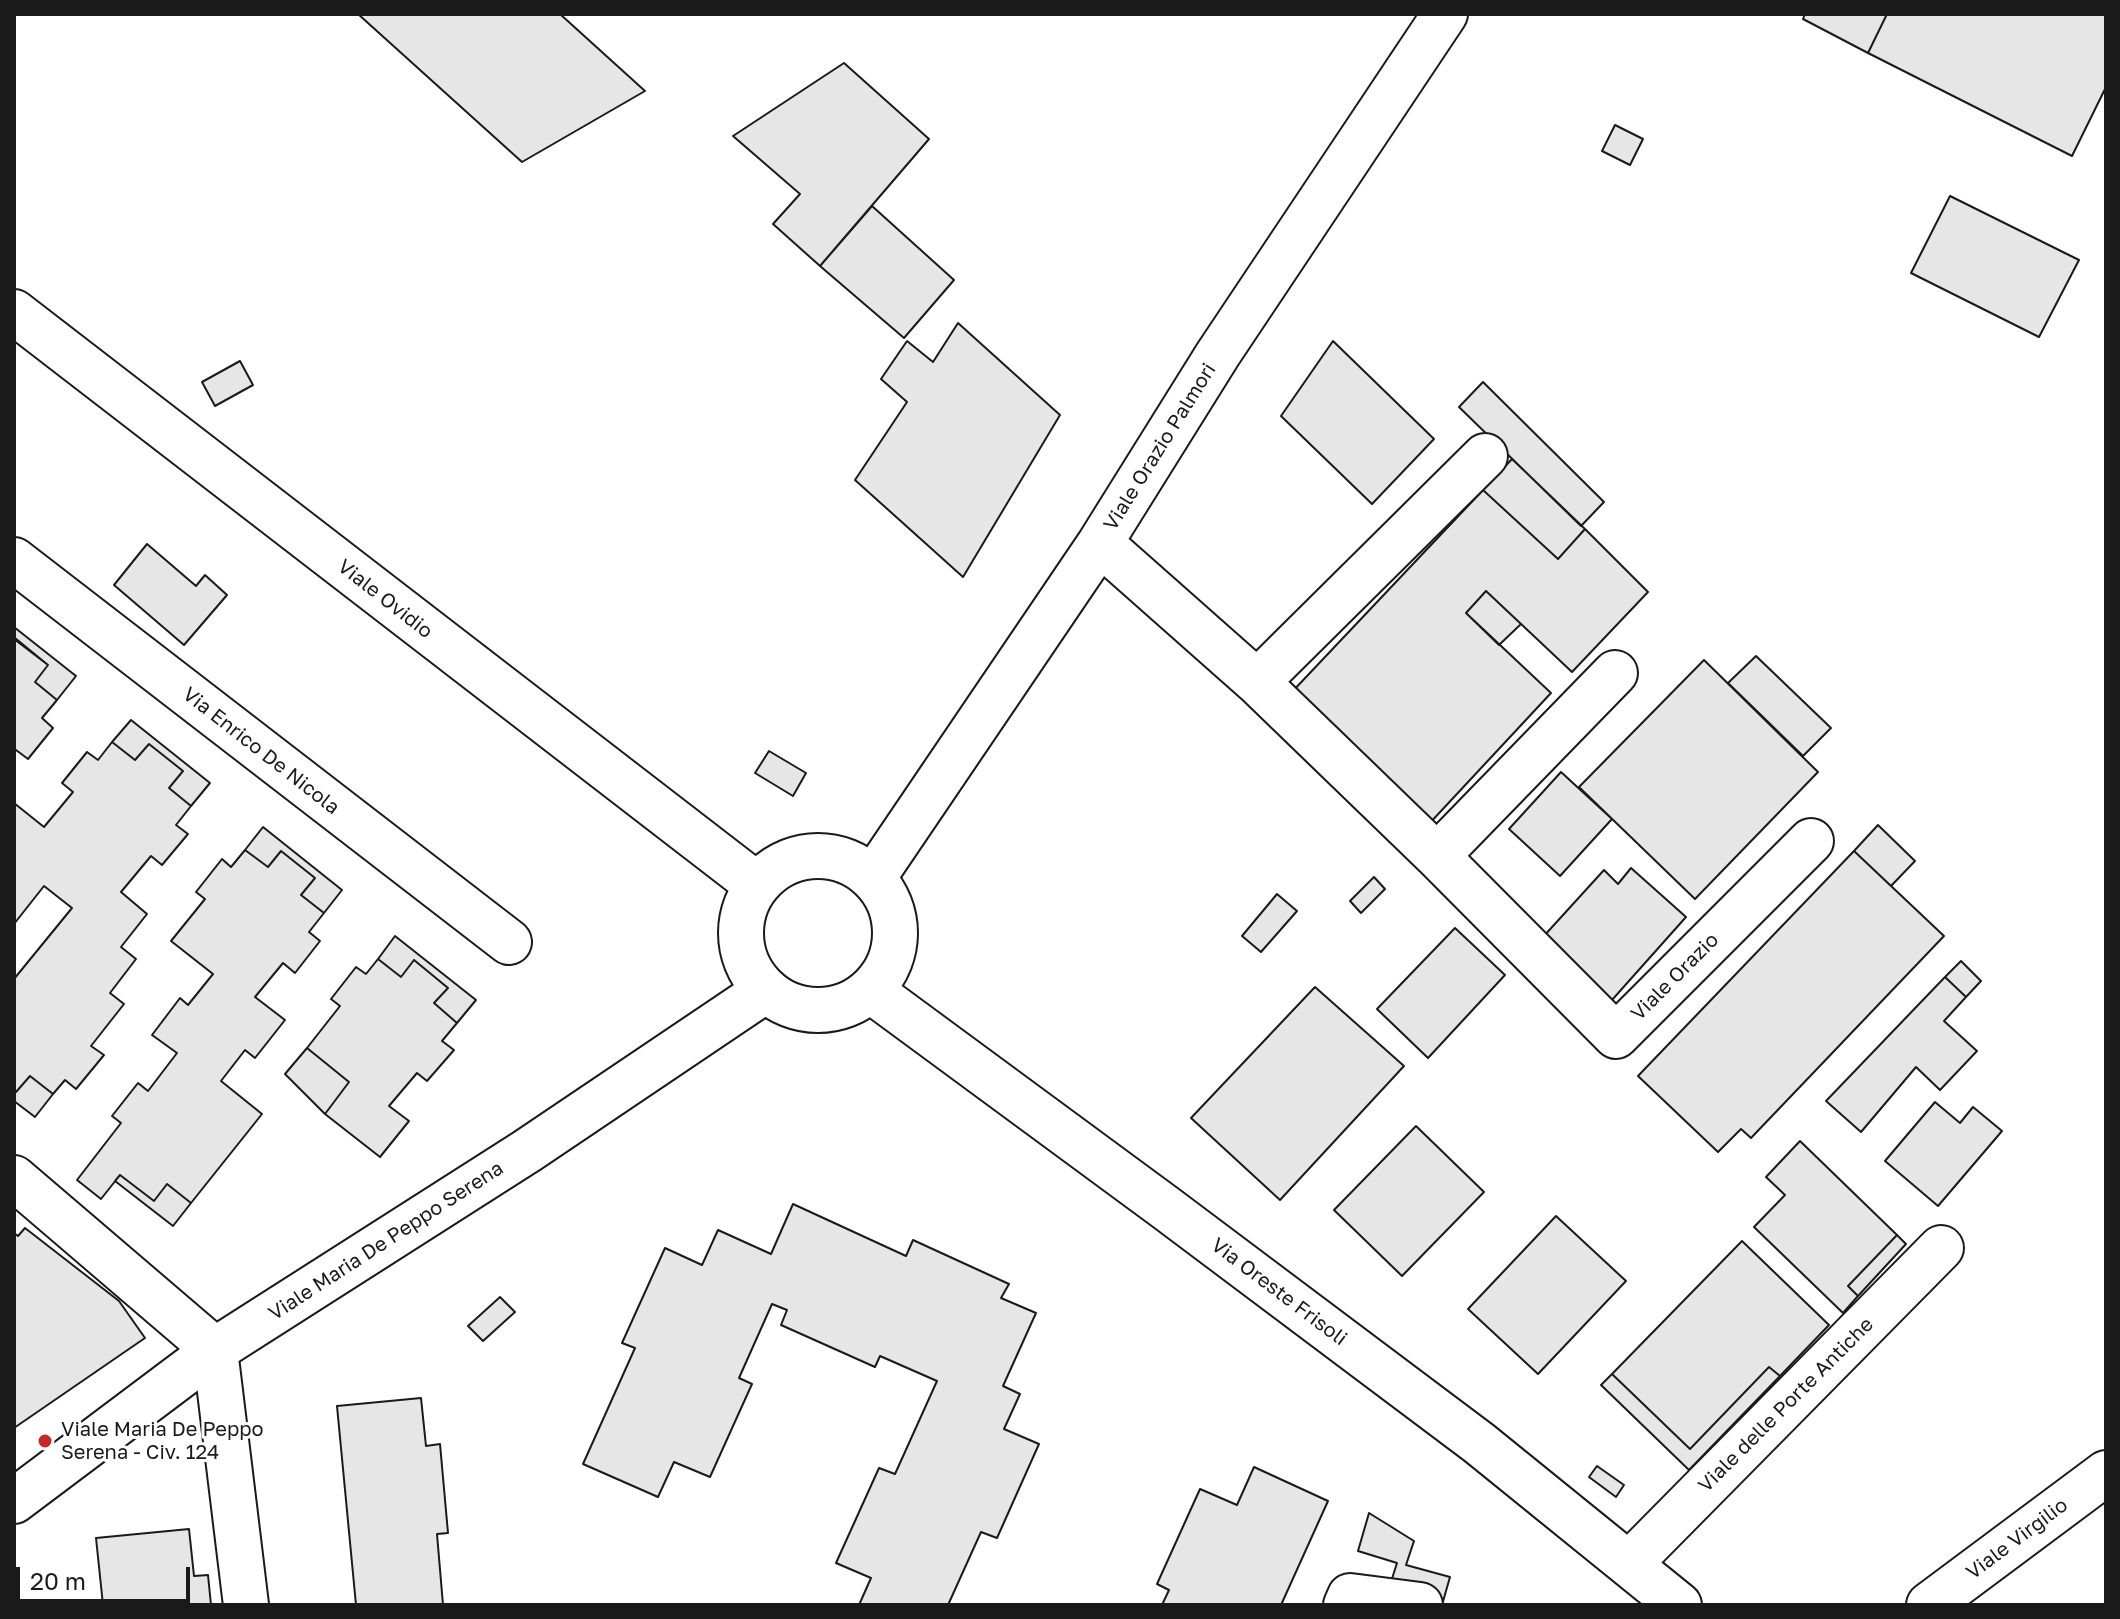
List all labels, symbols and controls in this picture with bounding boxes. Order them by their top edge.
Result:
street label: Viale Orazio Palmori [1099,359,1221,535]
street label: Viale Ovidio [333,554,437,644]
street label: Via Enrico De Nicola [178,682,344,820]
street label: Viale Orazio [1626,928,1724,1026]
street label: Viale Maria De Peppo Serena [264,1156,508,1326]
street label: Via Oreste Frisoli [1206,1233,1352,1351]
street label: Viale delle Porte Antiche [1694,1313,1878,1497]
place label: Viale Maria De Peppo Serena - Civ. 124 [61,1418,264,1465]
marker: Viale Maria De Peppo Serena - Civ. 124 [36,1432,54,1450]
street label: Viale Virgilio [1962,1493,2072,1585]
scale bar [20,1551,194,1601]
text: 20 m [30,1566,86,1595]

